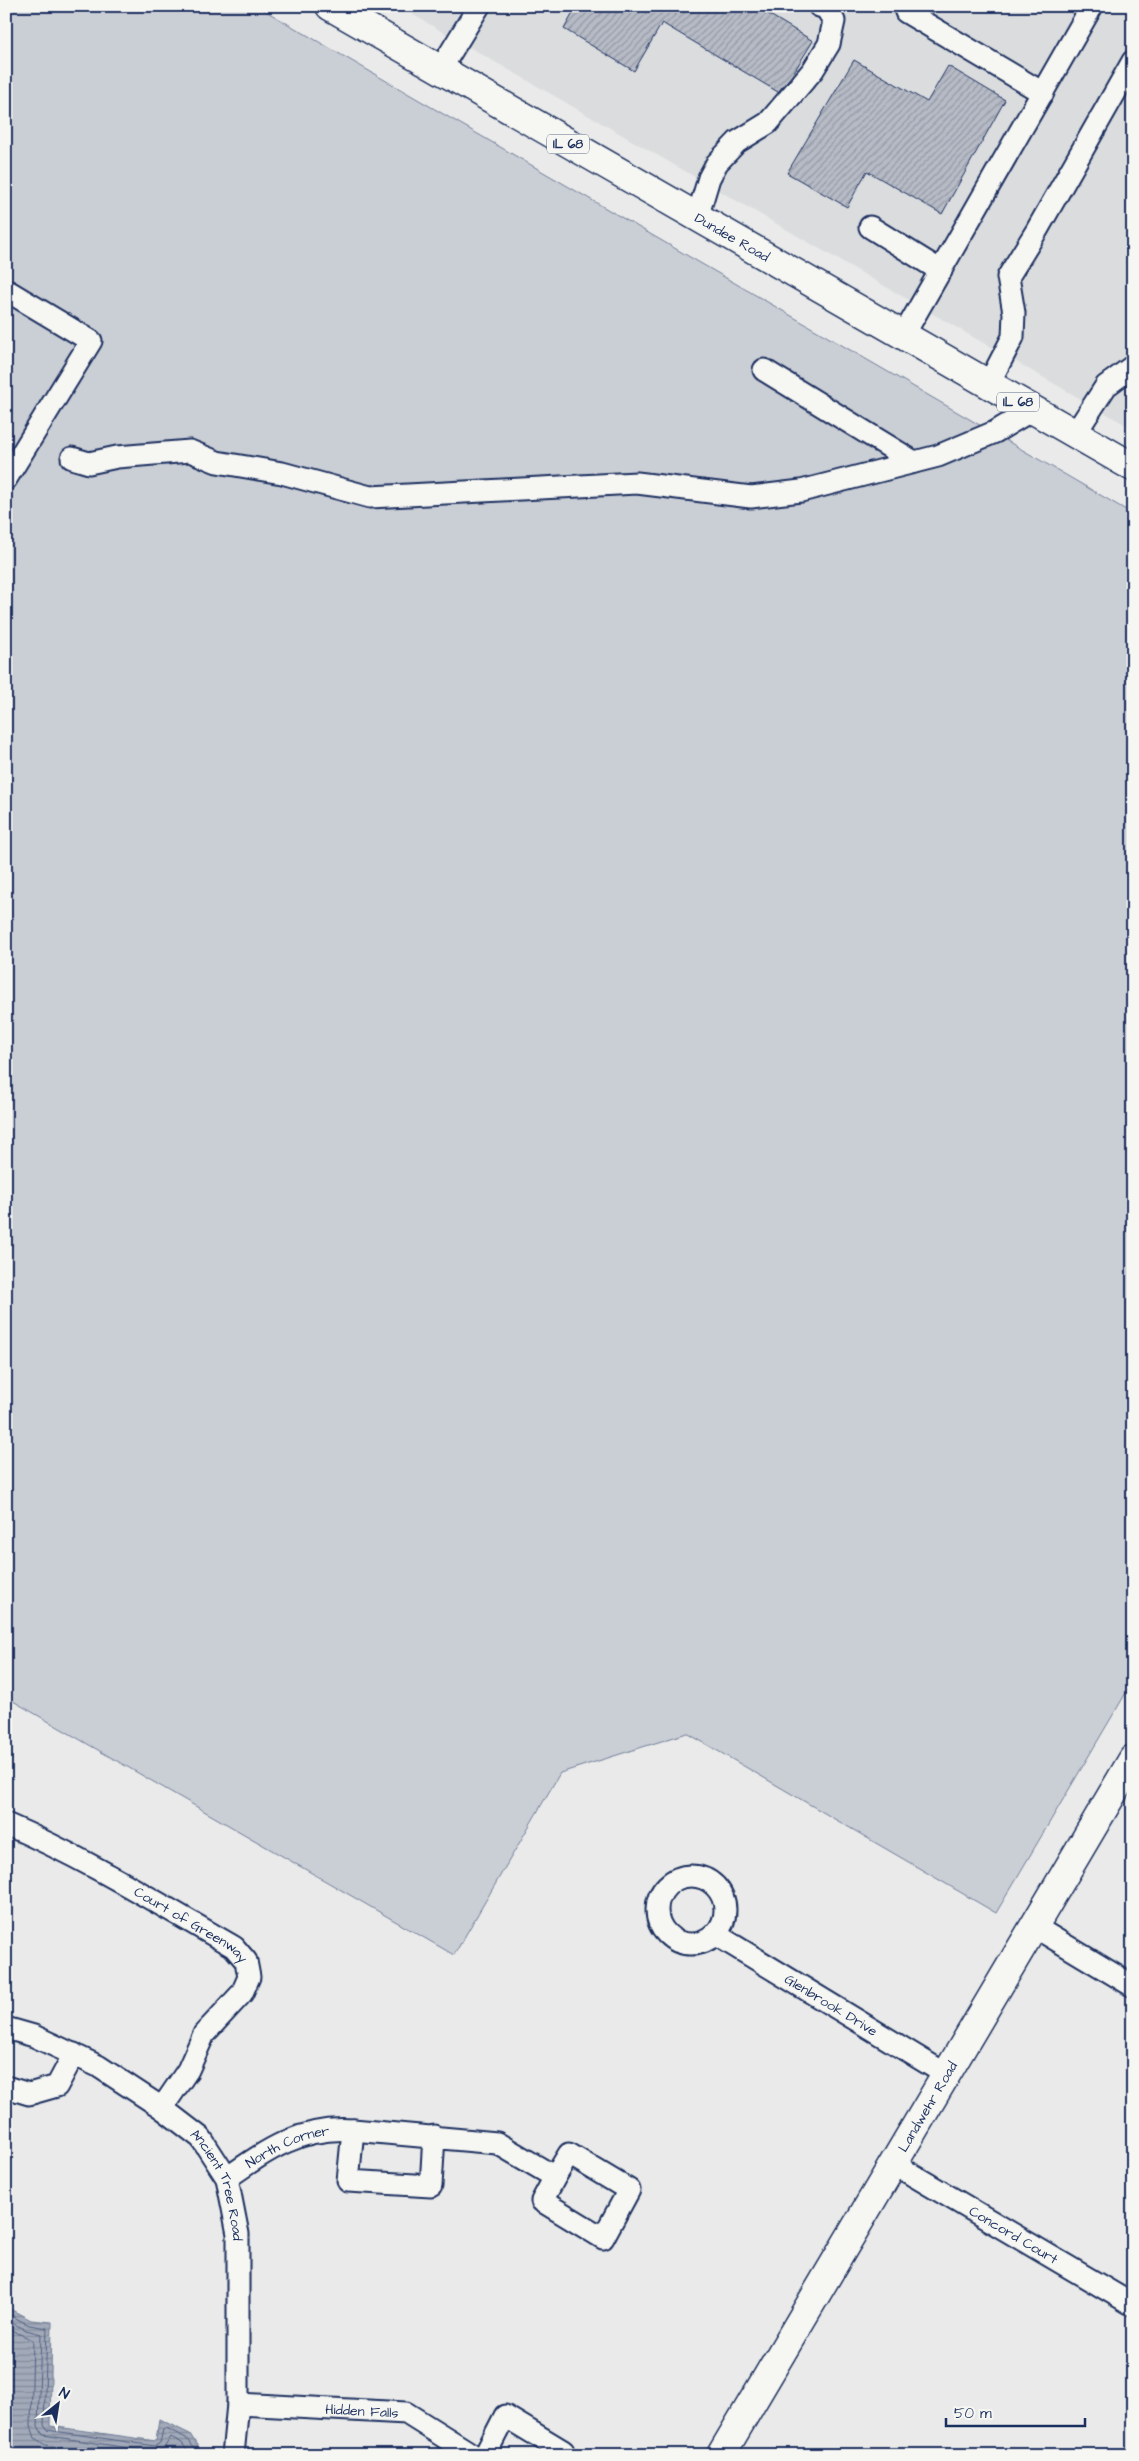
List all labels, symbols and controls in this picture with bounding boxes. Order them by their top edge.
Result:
road number: IL 68 [547,134,589,154]
street label: Dundee Road [691,208,773,267]
road number: IL 68 [997,392,1039,412]
street label: Court of Greenway [130,1882,252,1968]
street label: Glenbrook Drive [780,1969,881,2042]
street label: Landwehr Road [893,2058,963,2156]
street label: North Corner [242,2121,331,2174]
street label: Ancient Tree Road [186,2124,247,2241]
street label: Concord Court [965,2201,1062,2270]
north arrow [32,2378,82,2428]
text: N [55,2383,73,2405]
scale bar [946,2396,1085,2428]
street label: Hidden Falls [325,2400,399,2424]
text: 50 m [954,2403,992,2424]

